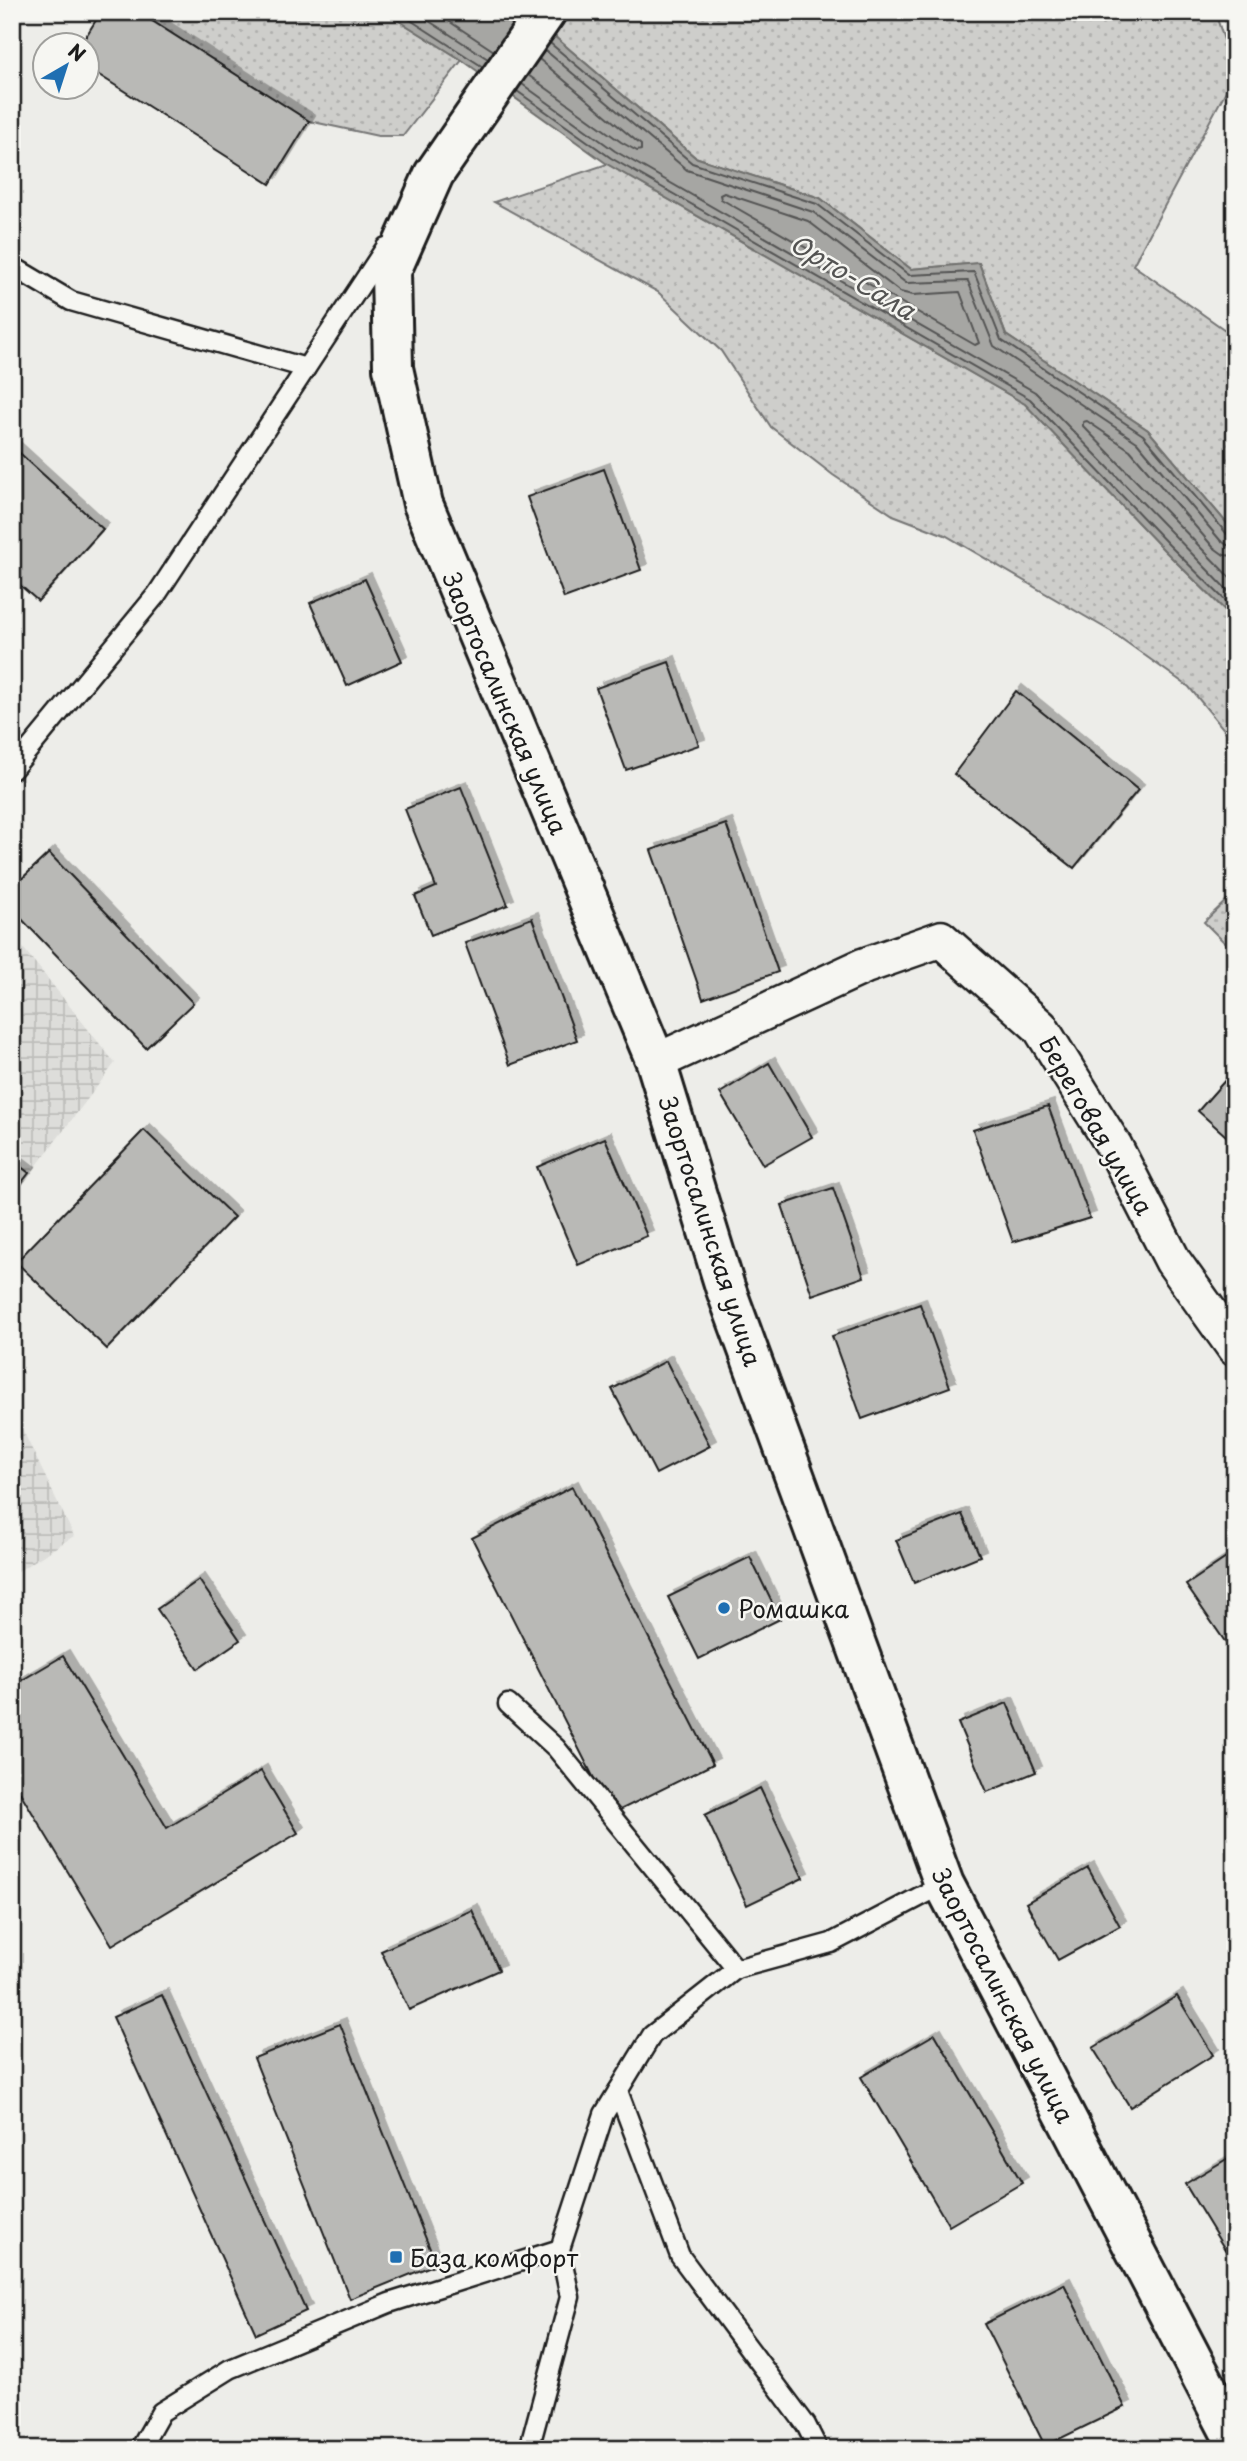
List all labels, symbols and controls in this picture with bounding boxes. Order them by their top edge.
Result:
north arrow [32,32,102,102]
text: N [63,36,92,68]
water label: Орто-Сала [783,223,924,329]
street label: Заортосалинская улица [434,566,578,840]
street label: Береговая улица [1031,1029,1163,1221]
street label: Заортосалинская улица [650,1091,772,1371]
place label: Ромашка [738,1590,849,1626]
marker: Ромашка [716,1600,732,1616]
street label: Заортосалинская улица [924,1861,1084,2129]
place label: База комфорт [410,2239,578,2275]
marker: База комфорт [388,2249,404,2265]

